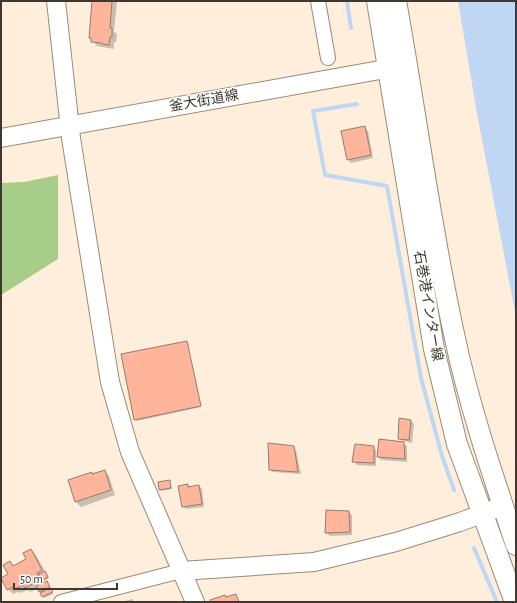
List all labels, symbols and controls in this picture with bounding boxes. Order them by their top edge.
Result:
street label: 釜大街道線 [168,87,240,114]
street label: 石巻港インター線 [411,249,446,362]
scale bar [14,565,117,591]
text: 50 m [20,573,43,585]

